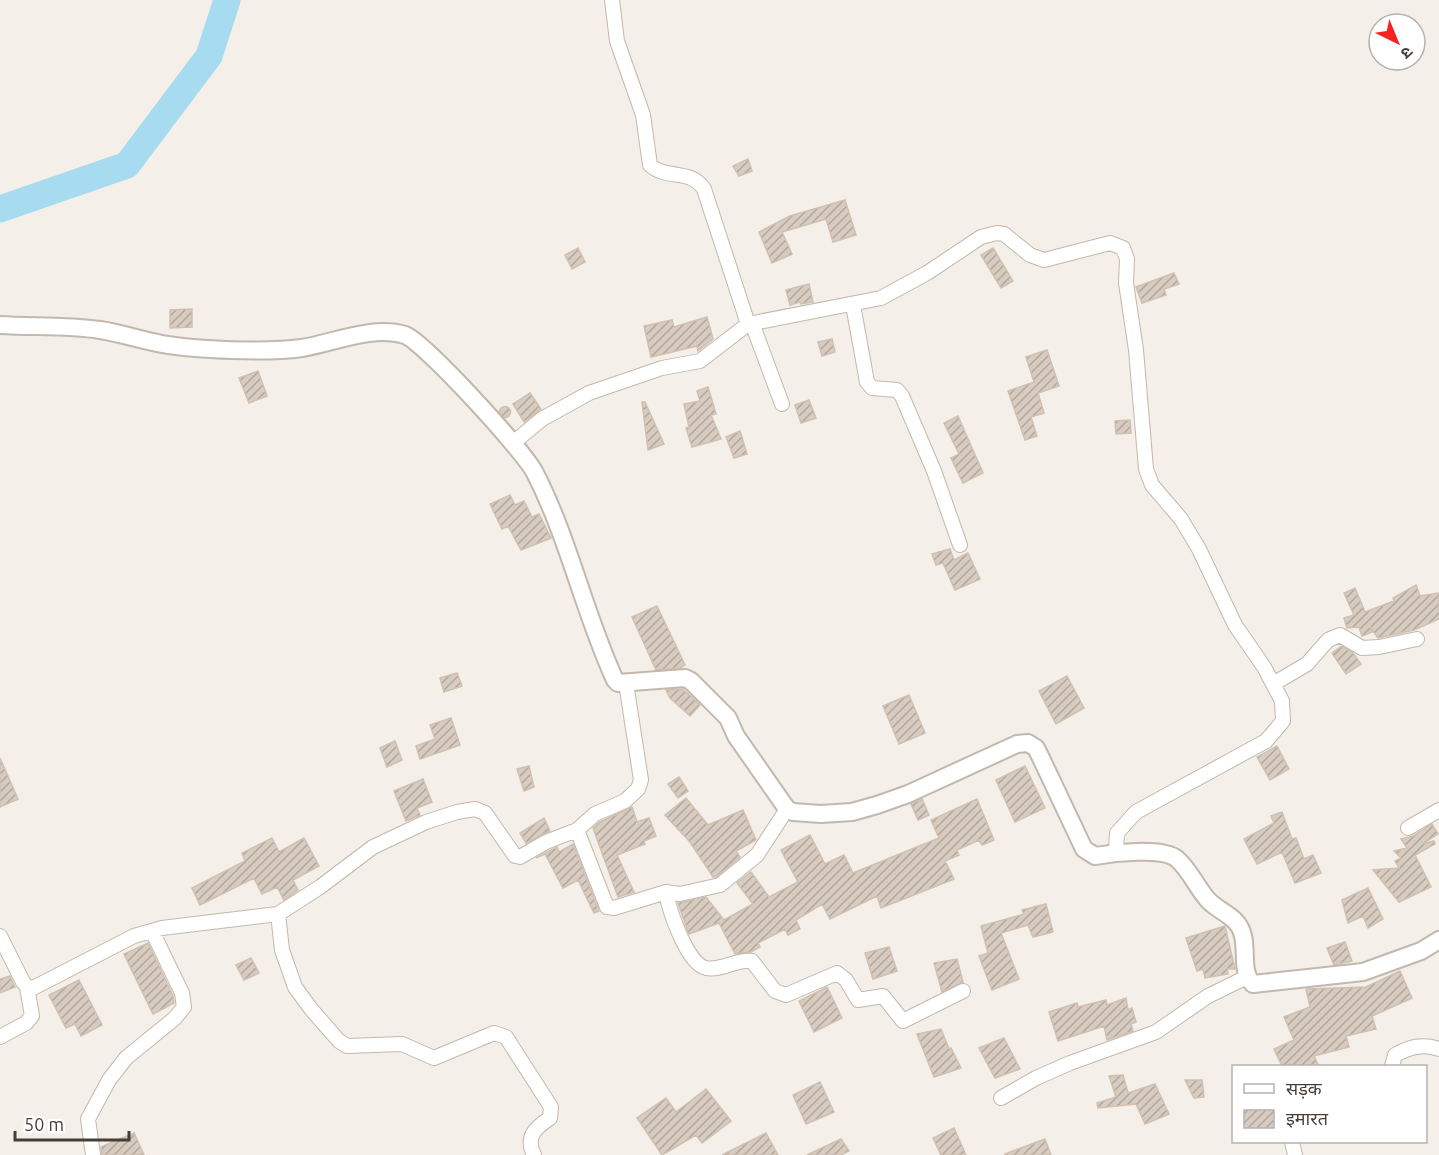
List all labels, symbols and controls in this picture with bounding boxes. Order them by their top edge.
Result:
north arrow [1367,12,1427,72]
text: उ [1397,43,1417,63]
legend [1232,1065,1427,1143]
text: सड़क [1286,1078,1323,1099]
scale bar [15,1104,129,1142]
text: इमारत [1286,1108,1329,1128]
text: 50 m [24,1114,64,1134]

